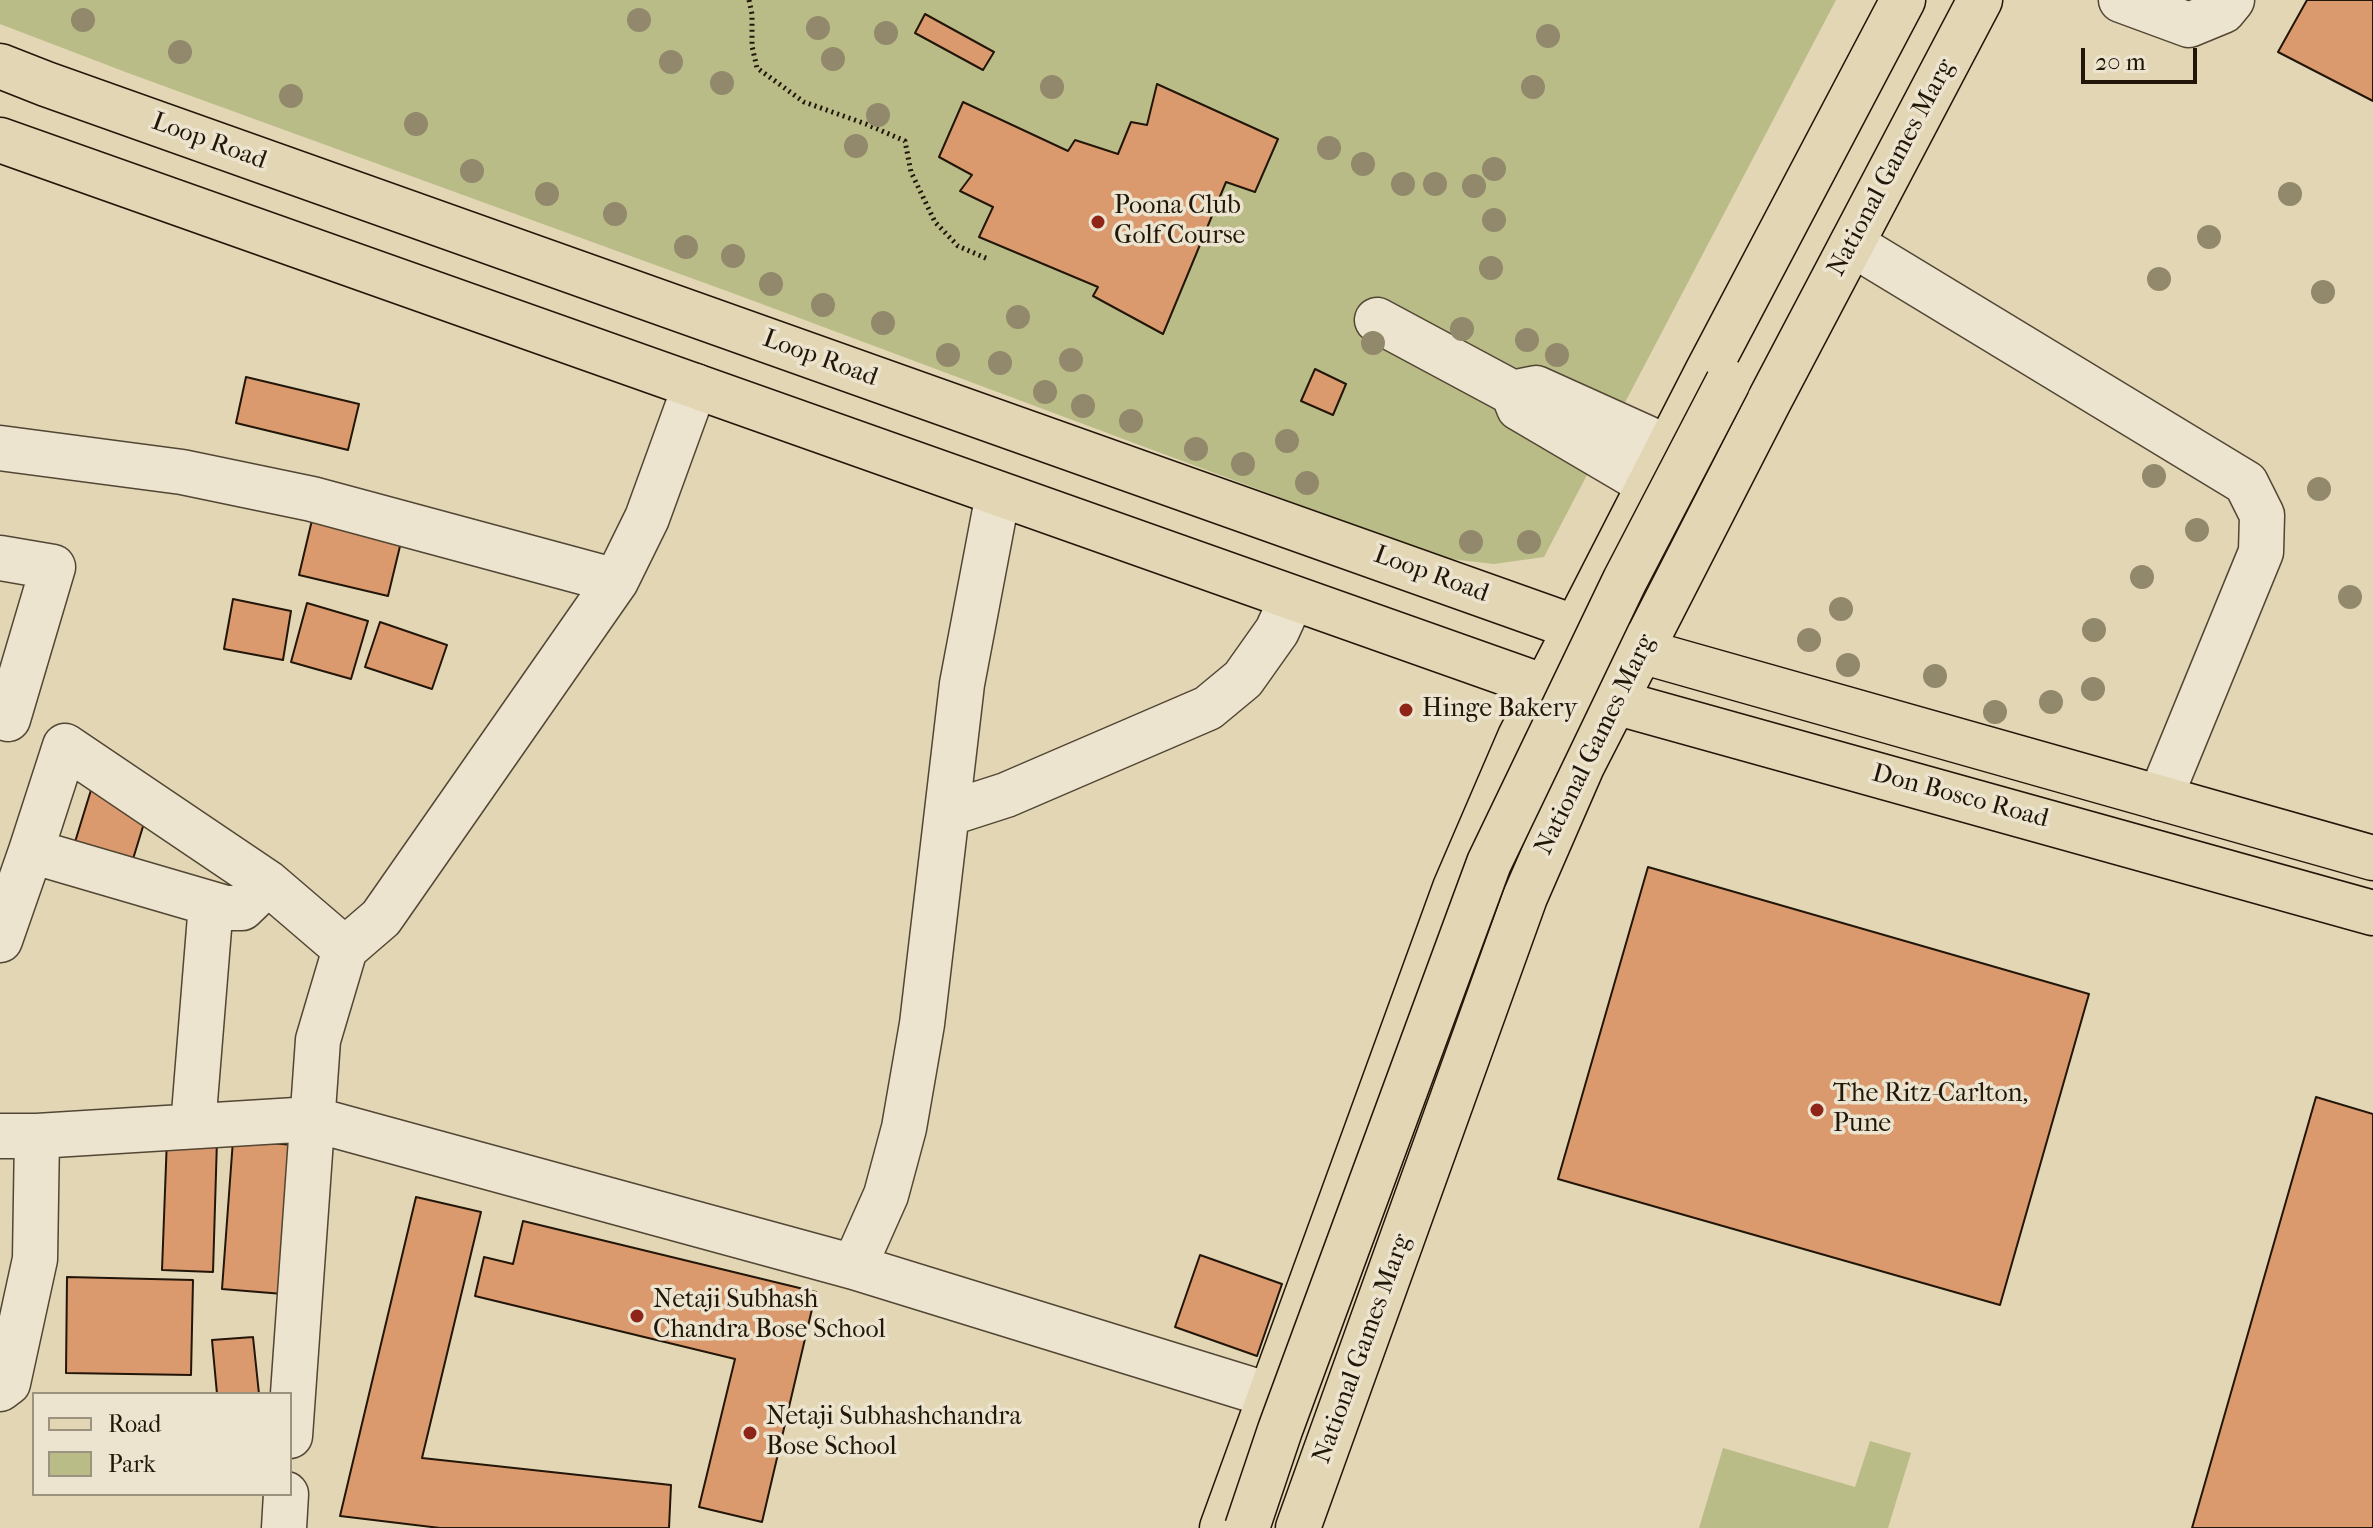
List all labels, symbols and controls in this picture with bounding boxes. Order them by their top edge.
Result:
scale bar [2085,32,2201,82]
text: 20 m [2095,48,2146,76]
street label: National Games Marg [1822,54,1962,282]
street label: Loop Road [147,107,271,177]
place label: Poona Club Golf Course [1114,191,1245,252]
marker: Poona Club Golf Course [1089,213,1107,231]
street label: Loop Road [758,324,882,394]
street label: Loop Road [1369,540,1493,610]
street label: National Games Marg [1529,630,1663,860]
place label: Hinge Bakery [1422,694,1577,726]
marker: Hinge Bakery [1397,701,1415,719]
street label: Don Bosco Road [1868,758,2052,836]
place label: The Ritz-Carlton, Pune [1833,1079,2028,1140]
marker: The Ritz-Carlton, Pune [1808,1101,1826,1119]
street label: National Games Marg [1307,1230,1419,1468]
place label: Netaji Subhash Chandra Bose School [653,1285,886,1346]
marker: Netaji Subhash Chandra Bose School [628,1307,646,1325]
legend [32,1392,292,1496]
place label: Netaji Subhashchandra Bose School [766,1402,1021,1464]
text: Road [108,1410,161,1438]
marker: Netaji Subhashchandra Bose School [741,1424,759,1442]
text: Park [108,1450,156,1478]

